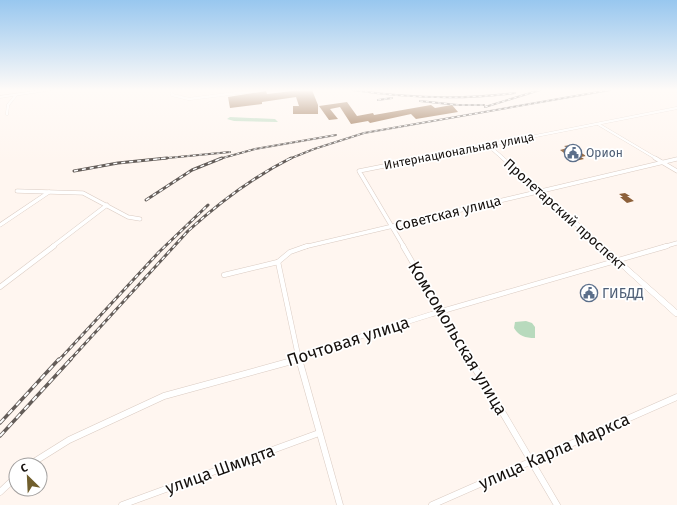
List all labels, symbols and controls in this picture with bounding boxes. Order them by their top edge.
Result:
street label: Интернациональная улица [383,130,535,172]
public building icon: Орион [563,143,583,163]
place label: Орион [586,146,623,160]
street label: Пролетарский проспект [500,155,630,274]
street label: Советская улица [393,192,503,235]
street label: Комсомольская улица [403,258,512,419]
public building icon: ГИБДД [579,283,599,303]
place label: ГИБДД [602,285,644,302]
street label: Почтовая улица [284,312,412,371]
street label: улица Карла Маркса [476,409,633,494]
street label: улица Шмидта [163,440,278,499]
north arrow [8,457,48,497]
text: С [19,461,30,476]

